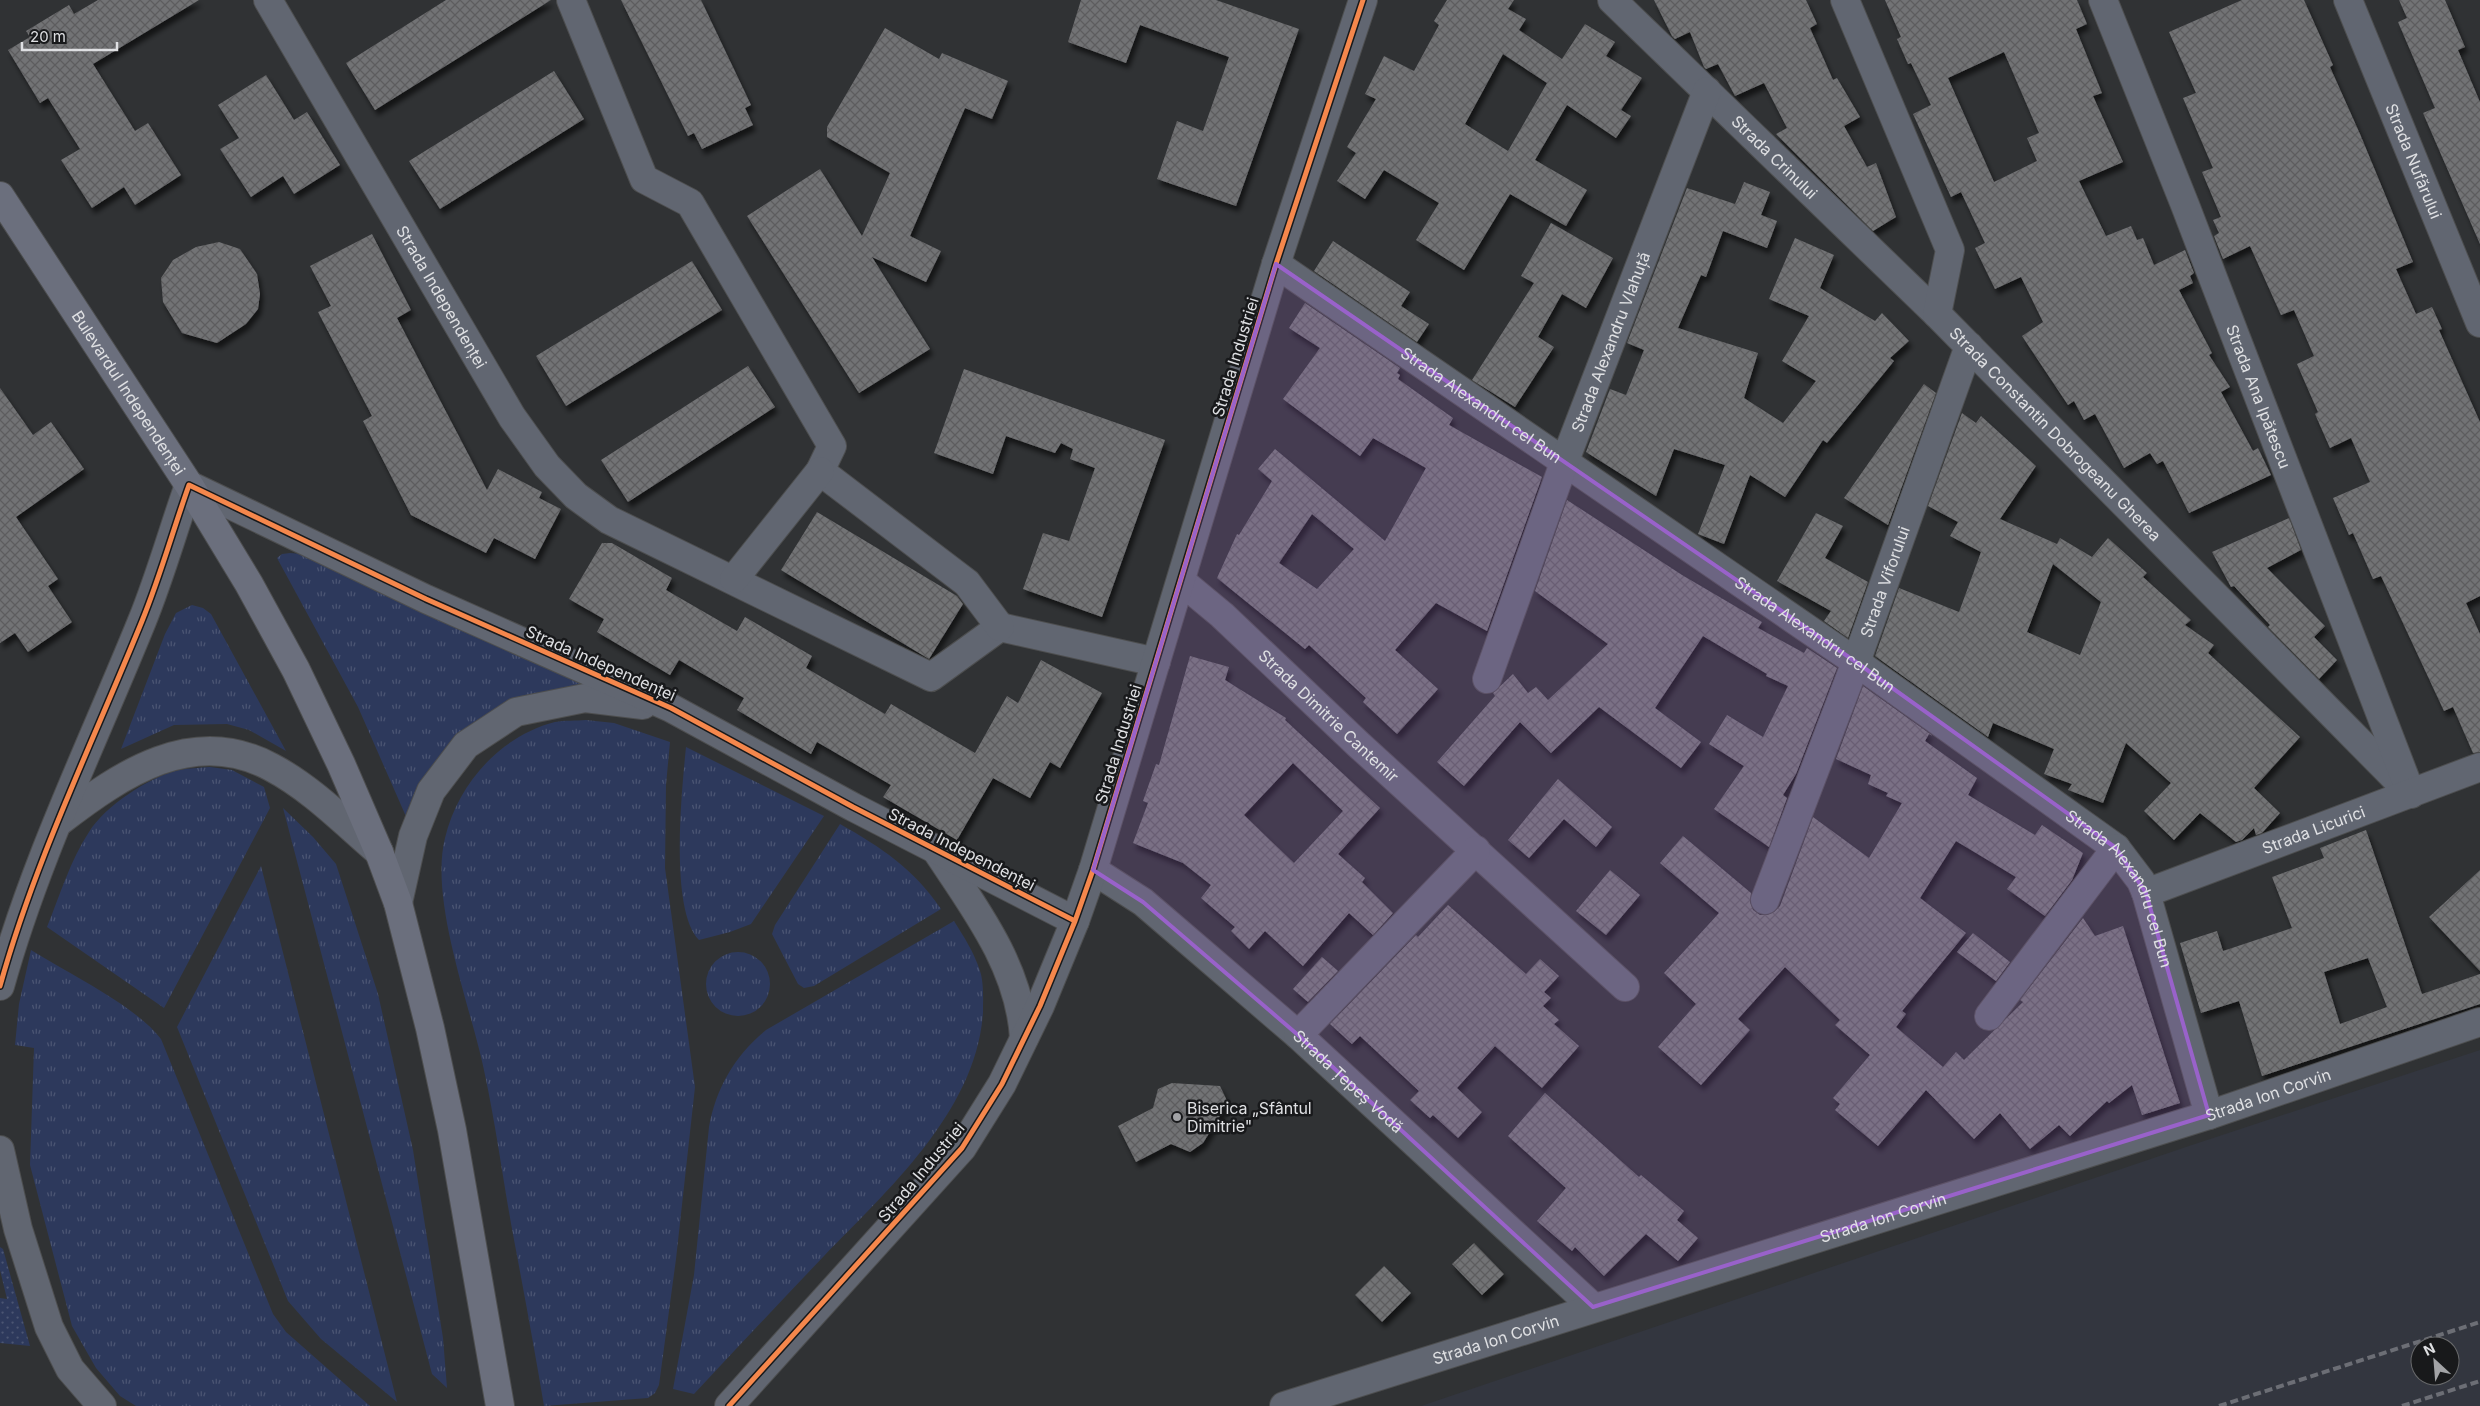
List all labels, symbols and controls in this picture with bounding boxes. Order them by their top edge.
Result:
scale bar [22,20,118,52]
text: 20 m [30,27,66,46]
street label: Strada Nufărului [2381,100,2446,222]
street label: Strada Crinului [1727,111,1822,203]
street label: Strada Independenței [392,222,491,372]
street label: Strada Alexandru Vlahuță [1567,249,1654,435]
street label: Strada Industriei [1207,295,1263,419]
street label: Bulevardul Independenței [68,307,190,479]
street label: Strada Ana Ipătescu [2222,322,2295,471]
street label: Strada Constantin Dobrogeanu Gherea [1945,323,2165,545]
street label: Strada Alexandru cel Bun [1397,343,1566,467]
street label: Strada Viforului [1856,524,1914,640]
street label: Strada Alexandru cel Bun [1731,572,1899,697]
street label: Strada Independenței [523,621,679,705]
street label: Strada Dimitrie Cantemir [1255,645,1403,786]
street label: Strada Industriei [1090,682,1146,806]
street label: Strada Licurici [2259,801,2368,858]
street label: Strada Independenței [885,803,1039,895]
street label: Strada Alexandru cel Bun [2062,805,2177,970]
street label: Strada Țepeș Vodă [1289,1026,1408,1137]
street label: Strada Ion Corvin [2202,1064,2333,1126]
place label: Biserica „Sfântul Dimitrie" [1187,1098,1312,1136]
marker: Biserica „Sfântul Dimitrie" [1171,1111,1183,1123]
street label: Strada Industriei [874,1118,968,1226]
street label: Strada Ion Corvin [1817,1188,1949,1247]
street label: Strada Ion Corvin [1430,1310,1562,1369]
north arrow [2410,1336,2460,1386]
text: N [2421,1339,2438,1359]

